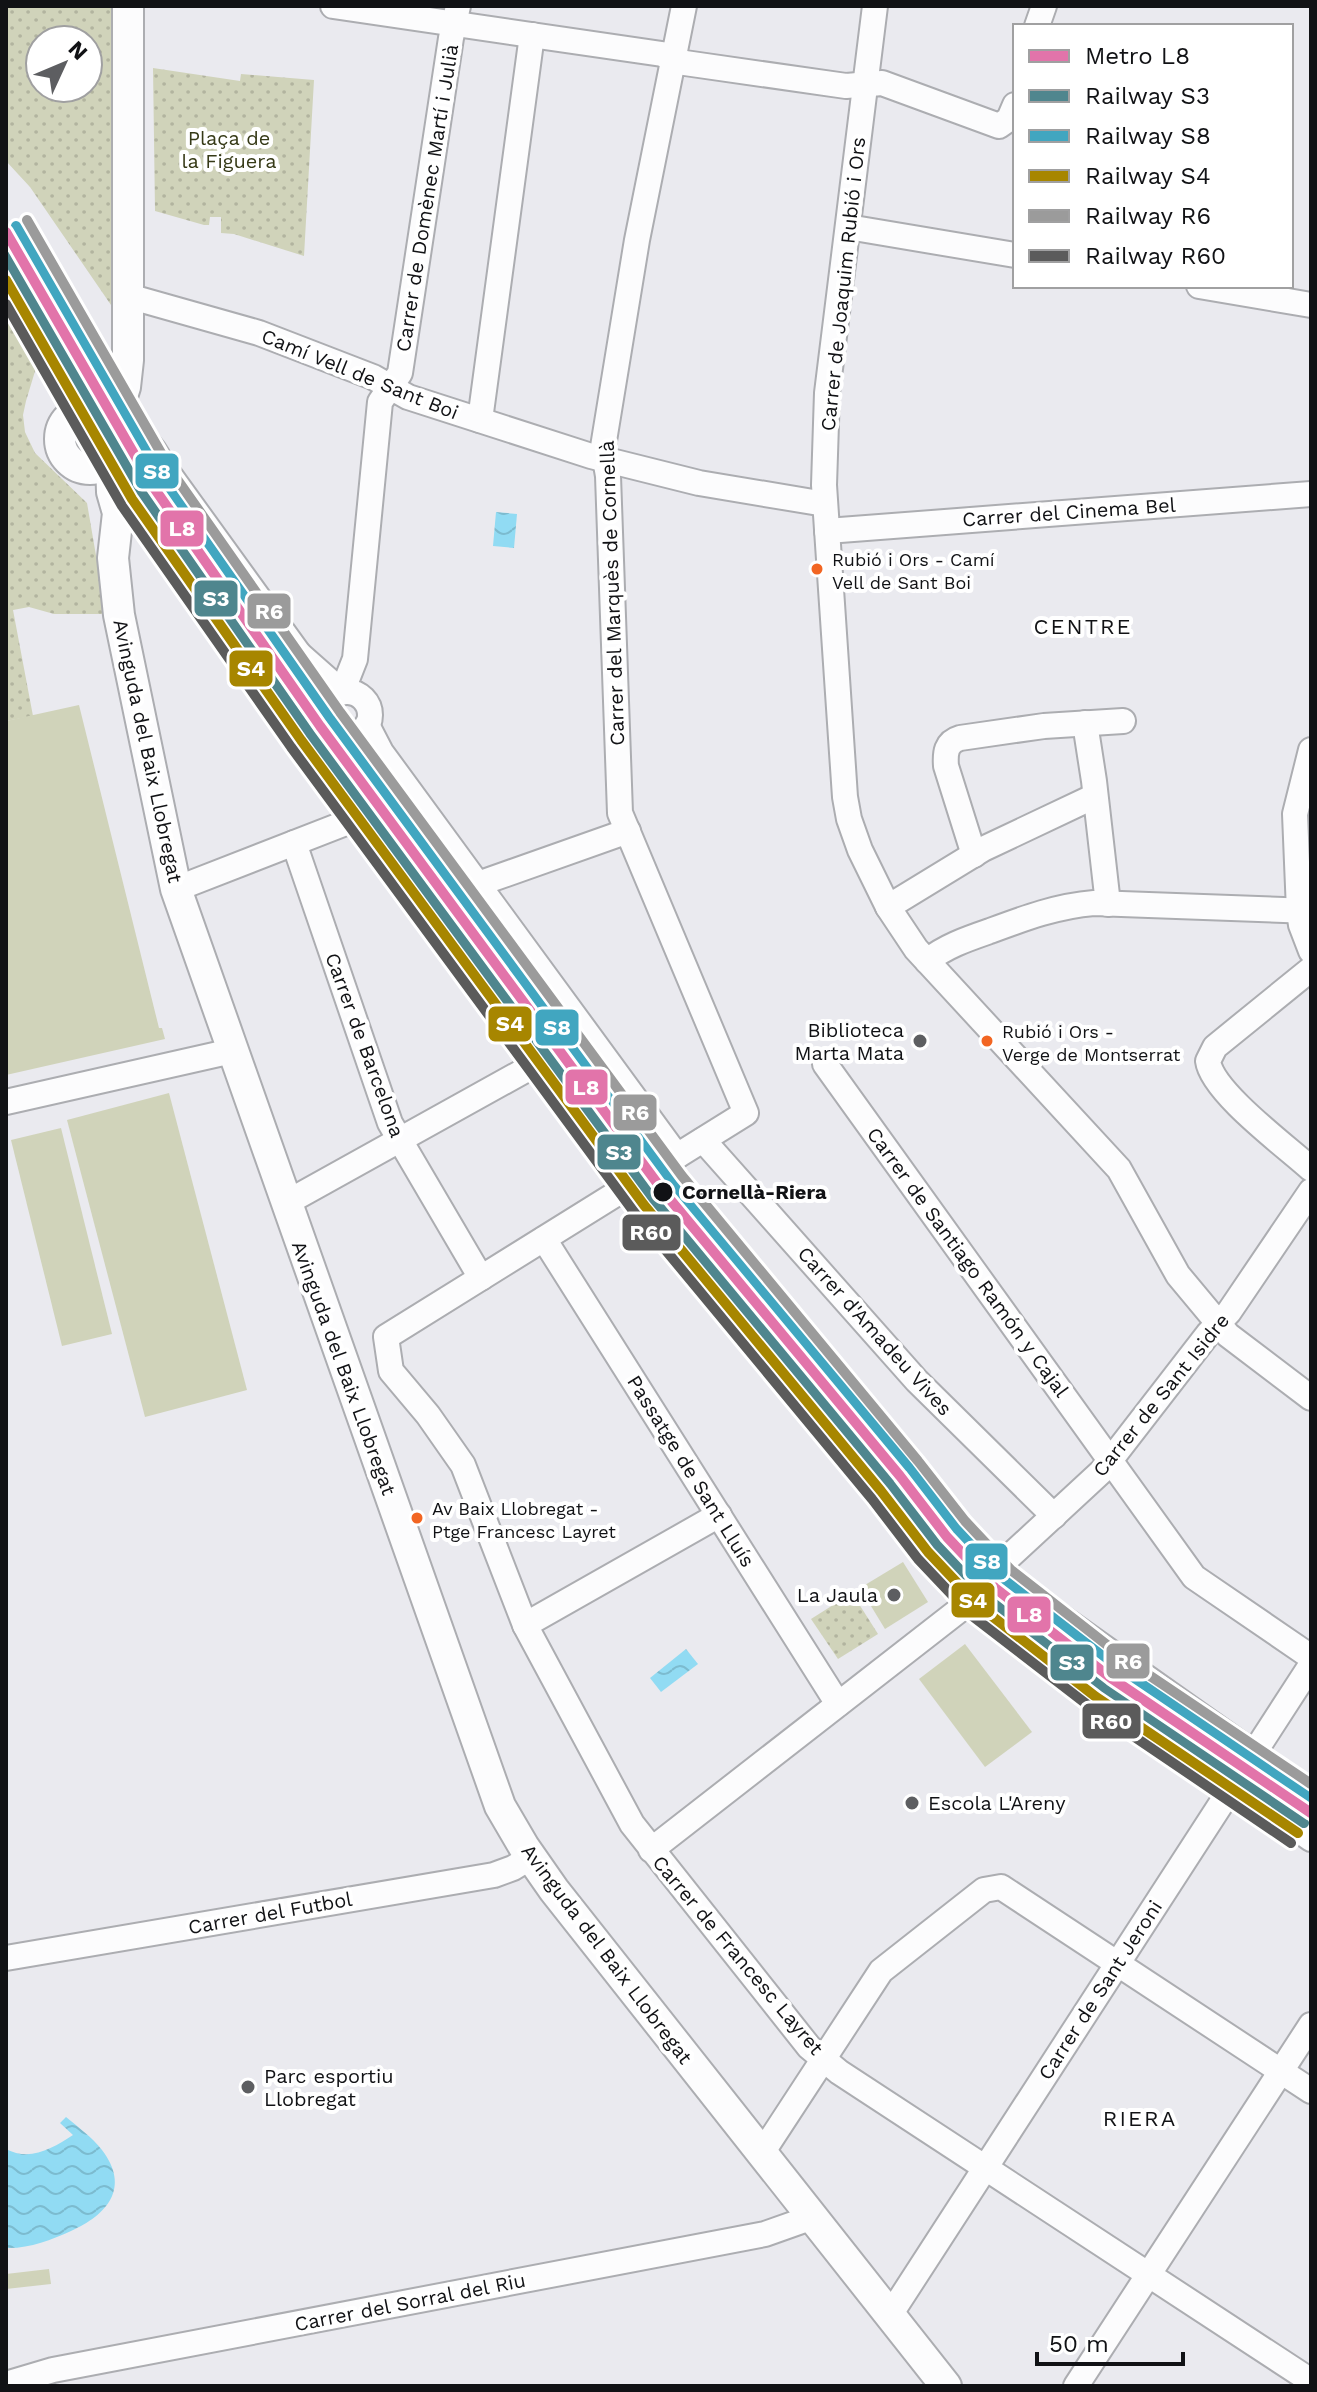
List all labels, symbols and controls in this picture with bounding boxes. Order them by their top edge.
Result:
north arrow [24,24,104,104]
legend [1013,24,1293,288]
text: N [63,36,93,65]
street label: Carrer de Domènec Martí i Julià [391,42,463,354]
text: Metro L8 [1085,42,1190,70]
text: Railway S3 [1085,82,1210,110]
text: Railway S8 [1085,122,1211,150]
park label: Plaça de la Figuera [181,126,277,173]
street label: Carrer de Joaquim Rubió i Ors [816,136,870,432]
text: Railway S4 [1085,162,1211,190]
text: Railway R6 [1085,202,1211,230]
text: Railway R60 [1085,242,1226,270]
street label: Camí Vell de Sant Boi [258,324,462,424]
street label: Carrer del Marquès de Cornellà [595,440,629,746]
line badge: S8 [134,452,180,490]
text: S8 [143,459,171,484]
street label: Carrer del Cinema Bel [962,493,1176,531]
line badge: L8 [159,509,205,548]
text: L8 [168,516,196,541]
place label: Rubió i Ors - Camí Vell de Sant Boi [832,549,995,593]
marker: Rubió i Ors - Camí Vell de Sant Boi [809,561,825,577]
line badge: S3 [193,579,239,618]
text: S3 [202,586,230,611]
line badge: R6 [246,592,292,630]
text: R6 [255,599,283,624]
district label: CENTRE [1033,614,1133,639]
street label: Avinguda del Baix Llobregat [108,617,188,886]
line badge: S4 [228,649,274,688]
text: S4 [237,656,265,681]
street label: Carrer de Barcelona [320,949,410,1141]
line badge: S4 [487,1005,533,1043]
line badge: S8 [534,1008,580,1047]
text: S4 [496,1011,524,1036]
text: S8 [543,1015,571,1040]
place label: Biblioteca Marta Mata [795,1018,904,1065]
place label: Rubió i Ors - Verge de Montserrat [1002,1021,1181,1065]
marker: Biblioteca Marta Mata [911,1032,929,1050]
marker: Rubió i Ors - Verge de Montserrat [979,1033,995,1049]
line badge: L8 [564,1068,609,1106]
text: L8 [572,1075,600,1100]
line badge: R6 [612,1093,658,1132]
text: R6 [621,1100,649,1125]
street label: Carrer de Santiago Ramón y Cajal [862,1122,1074,1402]
line badge: S3 [596,1133,642,1171]
text: S3 [605,1140,633,1165]
marker: Cornellà-Riera [651,1180,675,1204]
place label: Cornellà-Riera [682,1180,827,1204]
line badge: R60 [621,1213,682,1252]
text: R60 [630,1220,672,1245]
street label: Avinguda del Baix Llobregat [287,1238,401,1499]
street label: Carrer d'Amadeu Vives [793,1242,957,1420]
street label: Carrer de Sant Isidre [1088,1309,1234,1481]
street label: Passatge de Sant Lluís [622,1371,760,1571]
place label: Av Baix Llobregat - Ptge Francesc Layret [432,1498,616,1542]
marker: Av Baix Llobregat - Ptge Francesc Layret [409,1510,425,1526]
line badge: S8 [964,1542,1009,1581]
text: S8 [973,1549,1001,1574]
line badge: S4 [950,1581,996,1619]
place label: La Jaula [797,1583,878,1607]
marker: La Jaula [885,1586,903,1604]
text: S4 [959,1588,987,1613]
line badge: L8 [1006,1595,1052,1634]
text: L8 [1015,1602,1043,1627]
line badge: R6 [1105,1642,1151,1680]
line badge: S3 [1049,1643,1095,1682]
text: R6 [1114,1649,1142,1674]
text: S3 [1058,1650,1086,1675]
line badge: R60 [1081,1702,1142,1740]
text: R60 [1090,1709,1132,1734]
place label: Escola L'Areny [928,1791,1066,1815]
marker: Escola L'Areny [903,1794,921,1812]
street label: Avinguda del Baix Llobregat [517,1839,698,2069]
street label: Carrer de Francesc Layret [648,1850,829,2060]
street label: Carrer del Futbol [186,1887,354,1939]
street label: Carrer de Sant Jeroni [1033,1896,1167,2084]
place label: Parc esportiu Llobregat [264,2064,394,2111]
marker: Parc esportiu Llobregat [239,2078,257,2096]
district label: RIERA [1103,2106,1177,2131]
street label: Carrer del Sorral del Riu [292,2268,528,2336]
scale bar [1037,2316,1183,2366]
text: 50 m [1049,2330,1109,2358]

